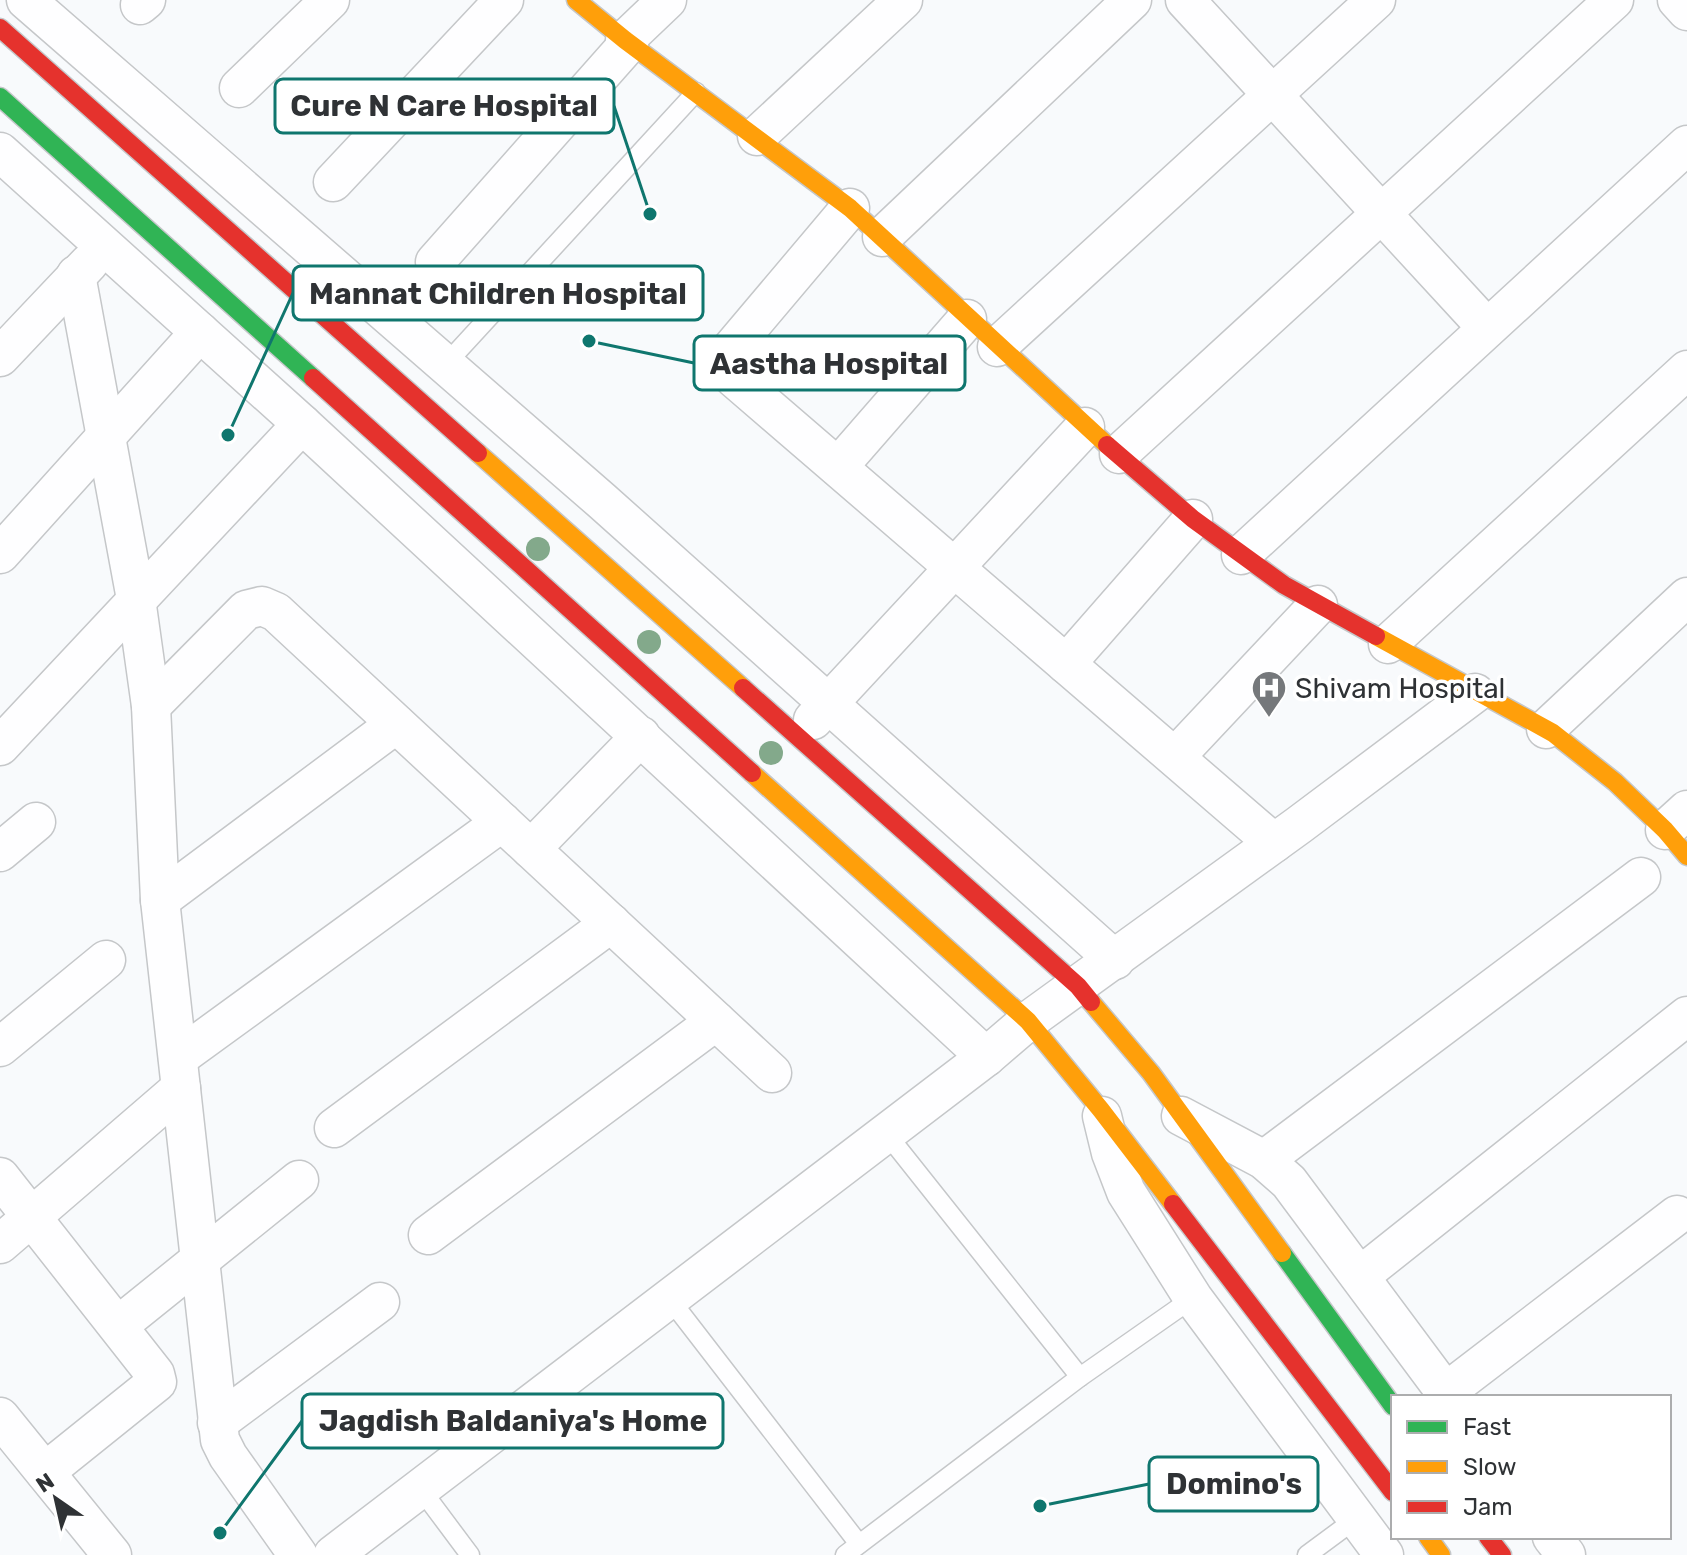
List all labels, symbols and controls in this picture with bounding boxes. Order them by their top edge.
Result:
callout: Cure N Care Hospital [275,79,614,133]
text: Cure N Care Hospital [290,88,598,124]
callout: Mannat Children Hospital [293,266,703,320]
text: Mannat Children Hospital [309,276,687,312]
callout: Aastha Hospital [694,336,965,390]
text: Aastha Hospital [710,346,948,382]
hospital icon: Shivam Hospital [1250,669,1288,719]
place label: Shivam Hospital [1295,672,1505,705]
callout: Jagdish Baldaniya's Home [302,1394,723,1448]
legend [1391,1395,1671,1539]
text: Jagdish Baldaniya's Home [319,1403,707,1439]
text: Fast [1463,1413,1511,1441]
text: Slow [1463,1453,1516,1481]
callout: Domino's [1149,1457,1318,1511]
north arrow [16,1459,96,1539]
text: Domino's [1166,1466,1302,1502]
text: N [31,1467,59,1498]
text: Jam [1463,1493,1513,1521]

